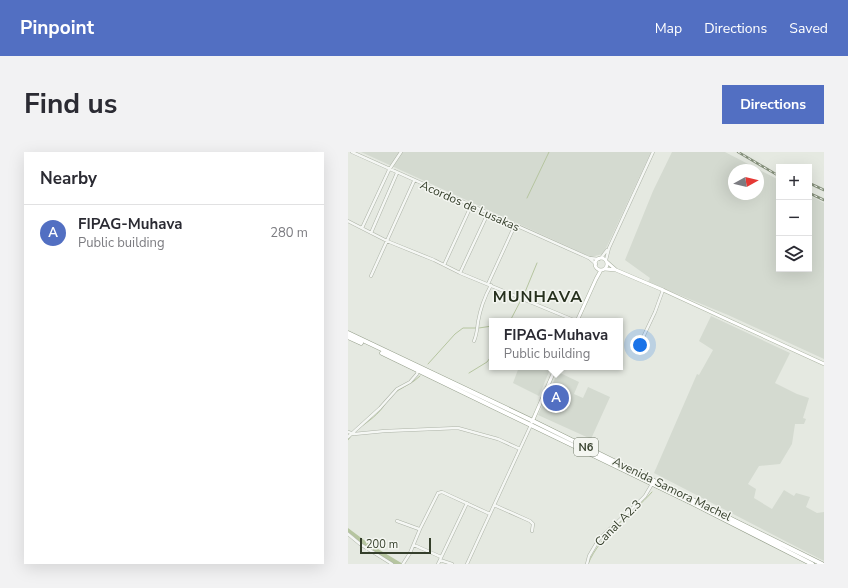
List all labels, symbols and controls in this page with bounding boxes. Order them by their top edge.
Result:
text: Pinpoint [20,15,94,41]
text: Map [655,19,682,38]
text: Directions [704,19,767,38]
text: Saved [789,19,828,38]
text: Find us [24,85,118,123]
button: Directions [722,85,824,124]
north arrow [728,164,764,200]
map controls [776,164,812,272]
button: + [776,164,812,200]
text: Nearby [40,167,97,190]
street label: Acordos de Lusakas [418,177,522,235]
button: − [776,200,812,236]
text: FIPAG-Muhava [78,214,182,234]
text: A [48,224,58,242]
text: 280 m [270,224,308,242]
text: Public building [78,234,165,252]
button: layers [776,236,812,272]
district label: MUNHAVA [493,286,583,308]
popup [489,318,623,370]
text: FIPAG-Muhava [504,325,608,345]
your location [630,335,650,355]
text: Public building [504,345,590,363]
pin: A [543,383,569,413]
road number: N6 [574,438,598,456]
street label: Avenida Samora Machel [610,453,734,525]
street label: Canal A2.3 [591,496,645,550]
scale bar [360,536,431,555]
text: 200 m [366,537,398,552]

